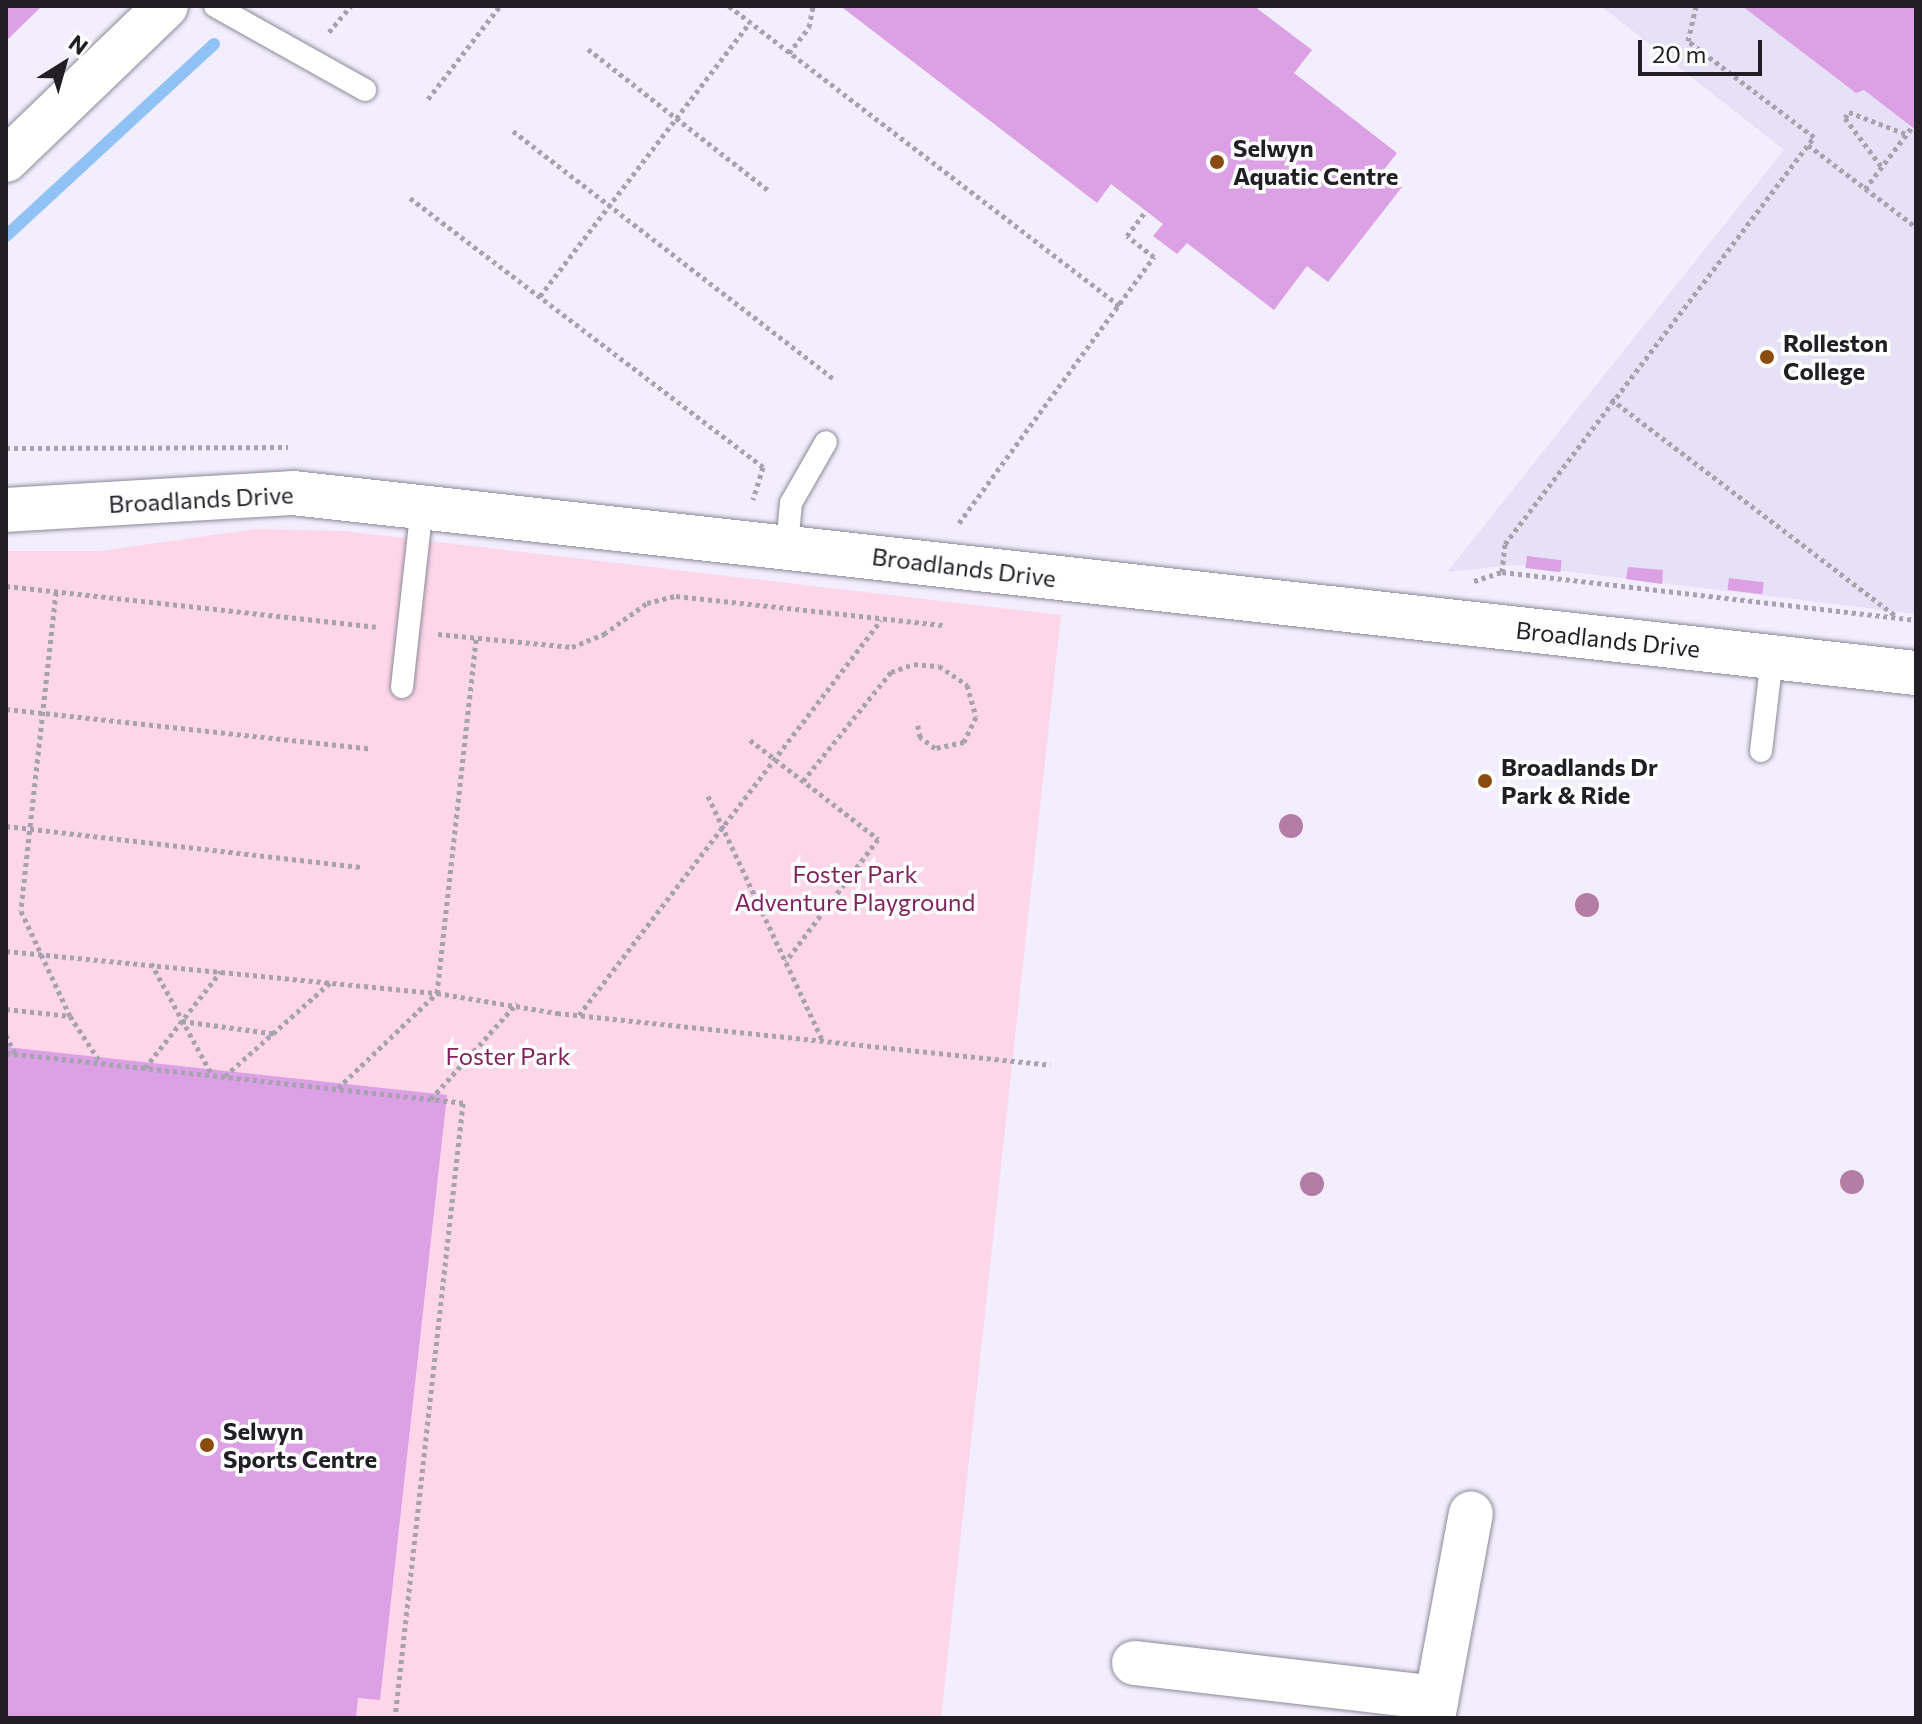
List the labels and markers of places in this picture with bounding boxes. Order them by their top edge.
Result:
place label: Selwyn Aquatic Centre [1233,134,1398,190]
marker: Selwyn Aquatic Centre [1208,153,1226,171]
place label: Rolleston College [1783,329,1888,385]
marker: Rolleston College [1758,348,1776,366]
place label: Broadlands Dr Park & Ride [1501,753,1658,809]
marker: Broadlands Dr Park & Ride [1476,772,1494,790]
place label: Selwyn Sports Centre [223,1417,377,1473]
marker: Selwyn Sports Centre [198,1436,216,1454]

